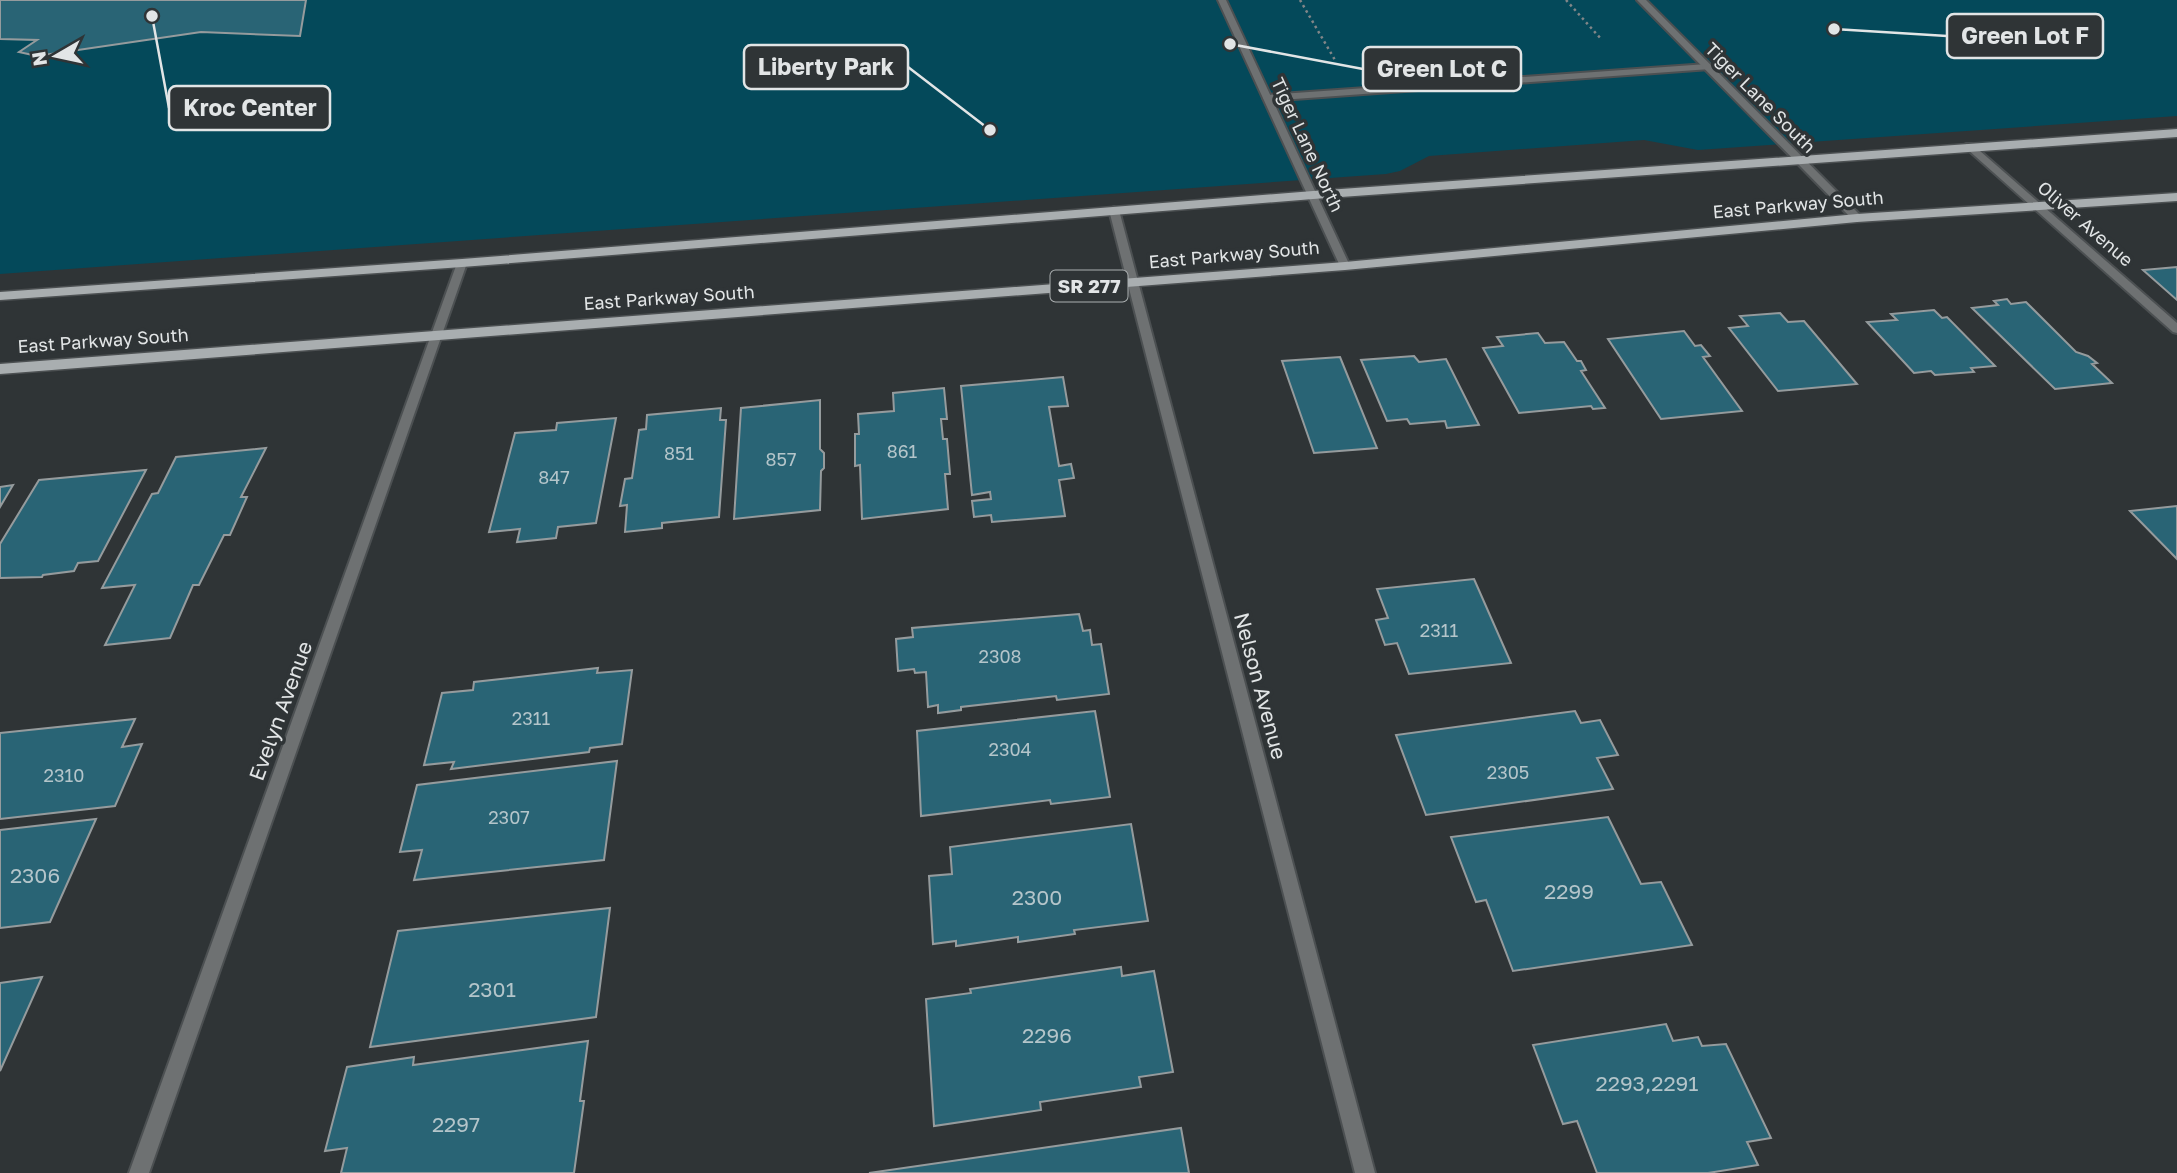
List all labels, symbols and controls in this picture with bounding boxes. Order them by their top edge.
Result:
callout: Green Lot F [1947,14,2103,58]
north arrow [21,21,91,91]
text: Green Lot F [1961,21,2089,49]
street label: Tiger Lane South [1701,37,1821,157]
callout: Liberty Park [744,45,908,89]
callout: Green Lot C [1363,47,1521,91]
text: N [26,50,51,68]
text: Liberty Park [758,52,895,80]
text: Green Lot C [1377,54,1507,82]
street label: Tiger Lane North [1267,74,1349,215]
callout: Kroc Center [169,86,330,130]
text: Kroc Center [183,93,317,121]
street label: Oliver Avenue [2033,176,2138,271]
street label: East Parkway South [1712,186,1884,222]
street label: East Parkway South [1148,236,1320,272]
road number: SR 277 [1050,270,1128,302]
street label: East Parkway South [583,280,755,314]
street label: East Parkway South [17,323,189,357]
house number: 861 [887,440,918,462]
house number: 851 [664,442,694,464]
house number: 857 [766,448,796,470]
house number: 847 [538,466,570,488]
street label: Nelson Avenue [1229,610,1293,762]
house number: 2311 [1420,619,1458,641]
street label: Evelyn Avenue [243,637,317,784]
house number: 2308 [978,645,1022,667]
house number: 2311 [512,707,550,729]
house number: 2304 [988,738,1032,760]
house number: 2305 [1487,761,1529,783]
house number: 2310 [44,764,84,786]
house number: 2307 [488,806,530,828]
house number: 2306 [10,862,60,888]
house number: 2299 [1544,878,1594,904]
house number: 2300 [1012,884,1062,910]
house number: 2301 [468,976,516,1002]
house number: 2296 [1022,1022,1072,1048]
house number: 2293,2291 [1596,1070,1698,1096]
house number: 2297 [432,1111,480,1137]

